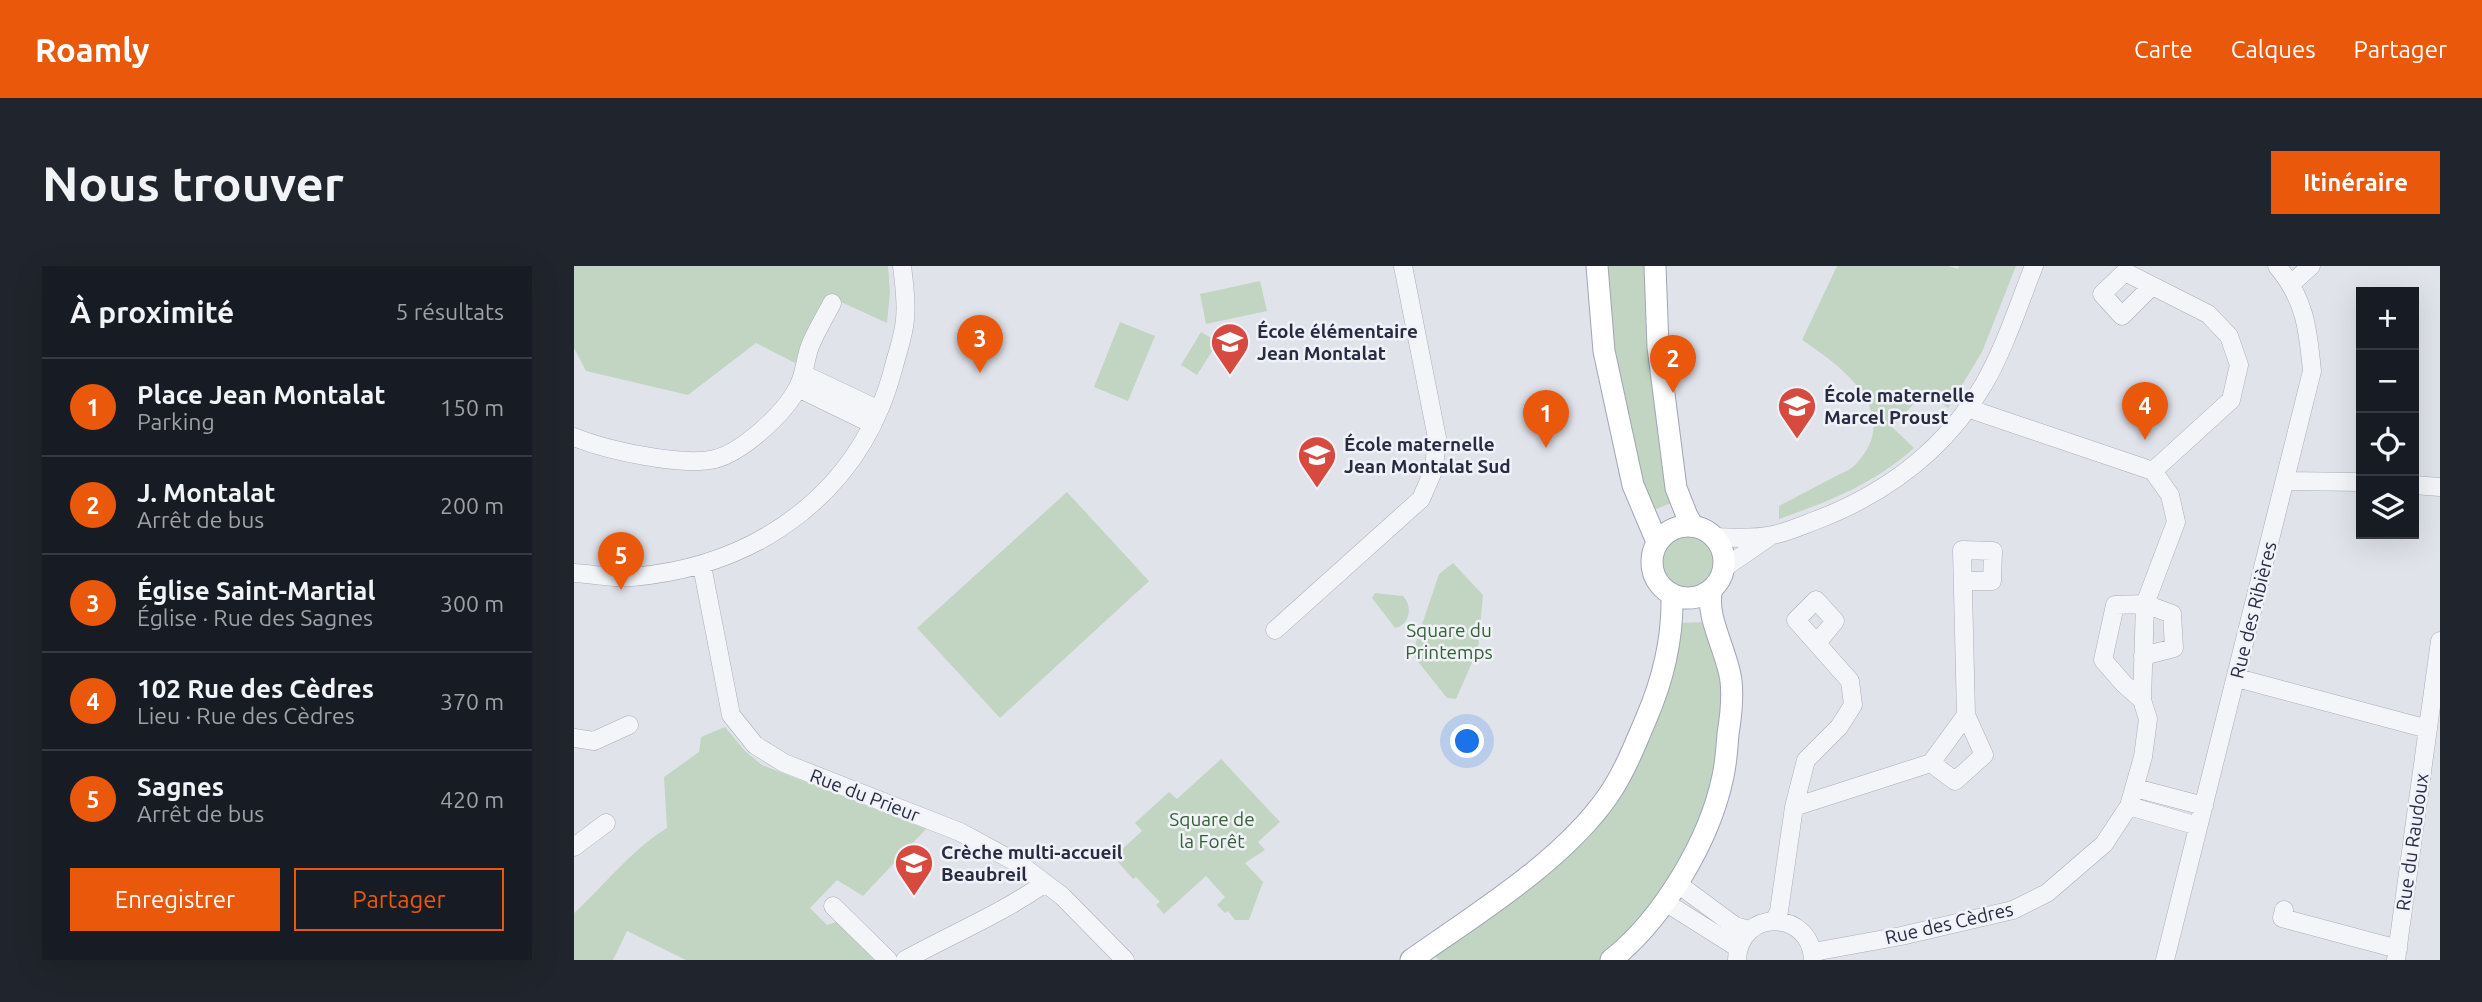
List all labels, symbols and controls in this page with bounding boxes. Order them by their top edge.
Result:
text: Roamly [35,31,149,68]
text: Carte [2134,36,2193,63]
text: Calques [2231,36,2316,63]
text: Partager [2354,36,2447,63]
button: Itinéraire [2271,151,2440,214]
text: Nous trouver [42,155,344,210]
map controls [2356,287,2419,539]
button: + [2356,287,2419,350]
text: À proximité [70,295,234,329]
text: 5 résultats [395,299,504,324]
pin: 3 [957,315,1003,373]
place label: École élémentaire Jean Montalat [1257,320,1418,364]
school or university icon: École élémentaire Jean Montalat [1209,321,1251,376]
pin: 2 [1650,335,1696,393]
button: − [2356,350,2419,413]
text: Place Jean Montalat [137,380,386,409]
pin: 4 [2122,382,2168,440]
place label: École maternelle Marcel Proust [1824,384,1975,428]
school or university icon: École maternelle Marcel Proust [1776,385,1818,440]
pin: 1 [1523,390,1569,448]
text: 1 [87,395,99,420]
text: 150 m [440,395,504,420]
text: Parking [137,409,215,434]
button: locate [2356,413,2419,476]
place label: École maternelle Jean Montalat Sud [1344,433,1511,477]
school or university icon: École maternelle Jean Montalat Sud [1296,434,1338,489]
button: layers [2356,476,2419,539]
text: J. Montalat [137,478,276,507]
text: 2 [87,493,99,518]
text: 200 m [440,493,504,518]
text: Arrêt de bus [137,507,264,532]
pin: 5 [598,532,644,590]
street label: Rue des Ribières [2225,539,2281,681]
text: Église Saint-Martial [137,576,375,605]
text: 3 [87,591,99,616]
text: 300 m [440,591,504,616]
text: Église · Rue des Sagnes [137,605,373,630]
park label: Square du Printemps [1405,619,1493,663]
text: 102 Rue des Cèdres [137,674,374,703]
text: 4 [87,689,99,714]
text: 370 m [440,689,504,714]
text: Lieu · Rue des Cèdres [137,703,355,728]
your location [1450,724,1484,758]
street label: Rue du Prieur [807,764,923,826]
street label: Rue du Raudoux [2391,771,2433,912]
text: Sagnes [137,772,224,801]
text: 5 [87,787,99,812]
text: 420 m [440,787,504,812]
text: Arrêt de bus [137,801,264,826]
park label: Square de la Forêt [1169,808,1255,852]
place label: Crèche multi-accueil Beaubreil [941,841,1123,885]
school or university icon: Crèche multi-accueil Beaubreil [893,842,935,897]
button: Enregistrer [70,868,280,931]
button: Partager [294,868,504,931]
street label: Rue des Cèdres [1883,898,2015,948]

